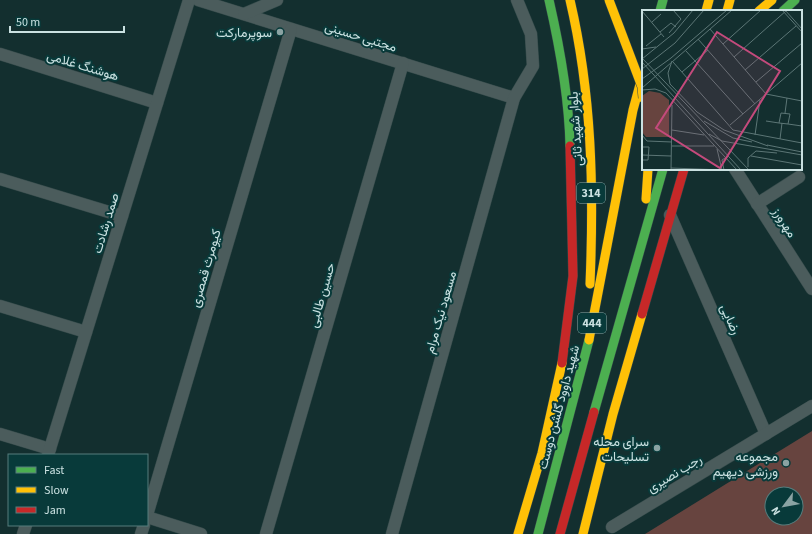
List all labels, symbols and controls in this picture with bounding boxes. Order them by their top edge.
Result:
scale bar [10,8,124,34]
inset map [642,10,802,170]
text: 50 m [16,14,40,31]
street label: مجتبی حسینی [322,17,399,56]
place label: سوپرمارکت [216,24,272,42]
marker: سوپرمارکت [275,27,285,37]
street label: هوشنگ غلامی [44,46,121,85]
street label: بلوار شهید ثانی [564,91,588,167]
road number: 314 [577,183,605,203]
street label: صمد رشادت [88,191,124,256]
street label: مهرورز [767,203,801,241]
street label: کیومرث قمصری [186,227,226,310]
street label: حسین طالبی [304,261,340,330]
street label: مسعود نیک مرام [421,269,461,356]
street label: رضایی [715,301,745,338]
road number: 444 [578,313,606,333]
street label: شهید داوود گلشن دوست [534,343,584,471]
place label: سرای محله تسلیحات [593,433,649,466]
marker: سرای محله تسلیحات [652,443,662,453]
place label: مجموعه ورزشی دیهیم [713,448,778,481]
street label: رجب نصیری [644,450,705,497]
legend [8,454,148,526]
marker: مجموعه ورزشی دیهیم [781,458,791,468]
text: Fast [44,462,64,479]
text: Slow [44,482,69,499]
north arrow [764,486,804,526]
text: Jam [44,502,66,519]
text: N [768,504,784,518]

